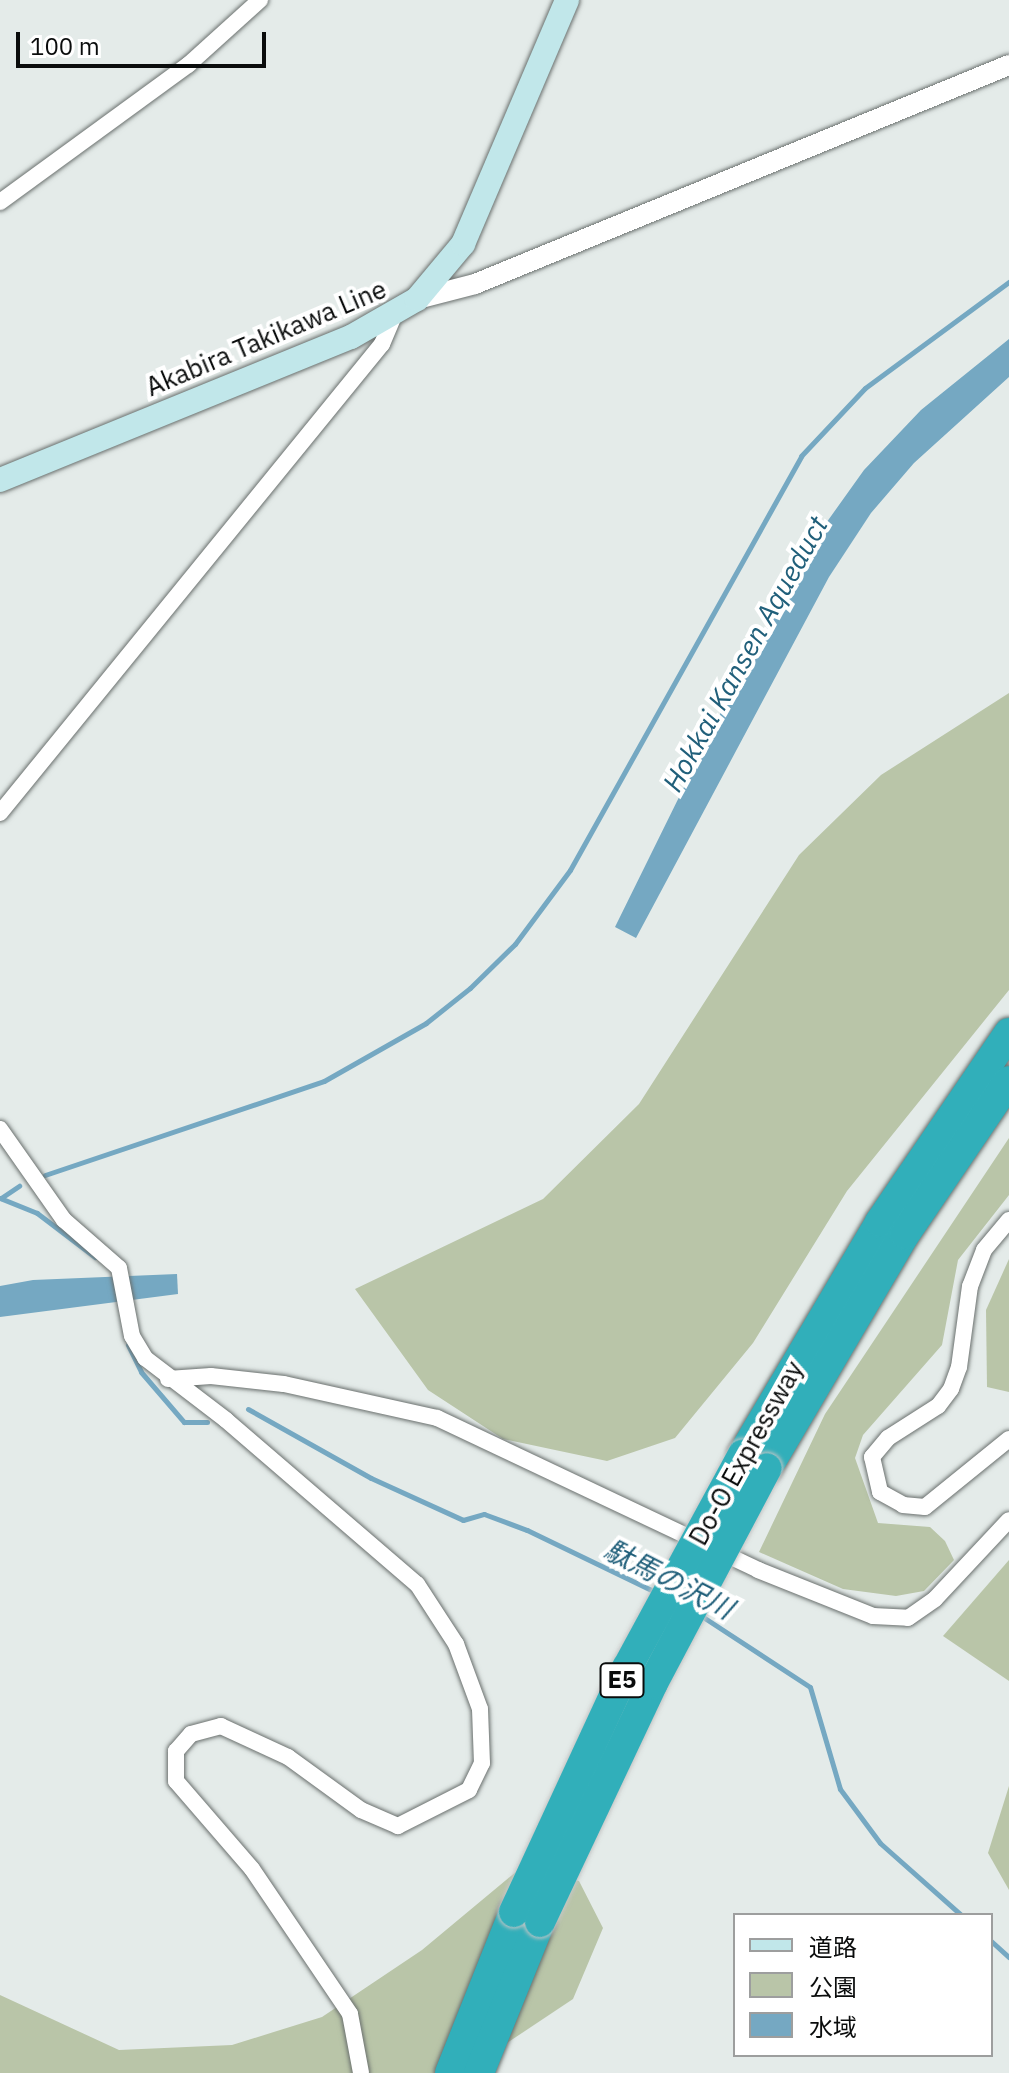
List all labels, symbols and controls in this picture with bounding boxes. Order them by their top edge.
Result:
scale bar [20,16,270,66]
text: 100 m [30,30,100,62]
street label: Akabira Takikawa Line [141,273,391,403]
water label: Hokkai Kansen Aqueduct [655,511,835,797]
street label: Do-O Expressway [682,1355,810,1551]
water label: 駄馬の沢川 [599,1532,739,1626]
road number: E5 [598,1660,646,1700]
legend [733,1913,993,2057]
text: 道路 [809,1931,857,1963]
text: 公園 [809,1971,857,2003]
text: 水域 [809,2011,857,2043]

